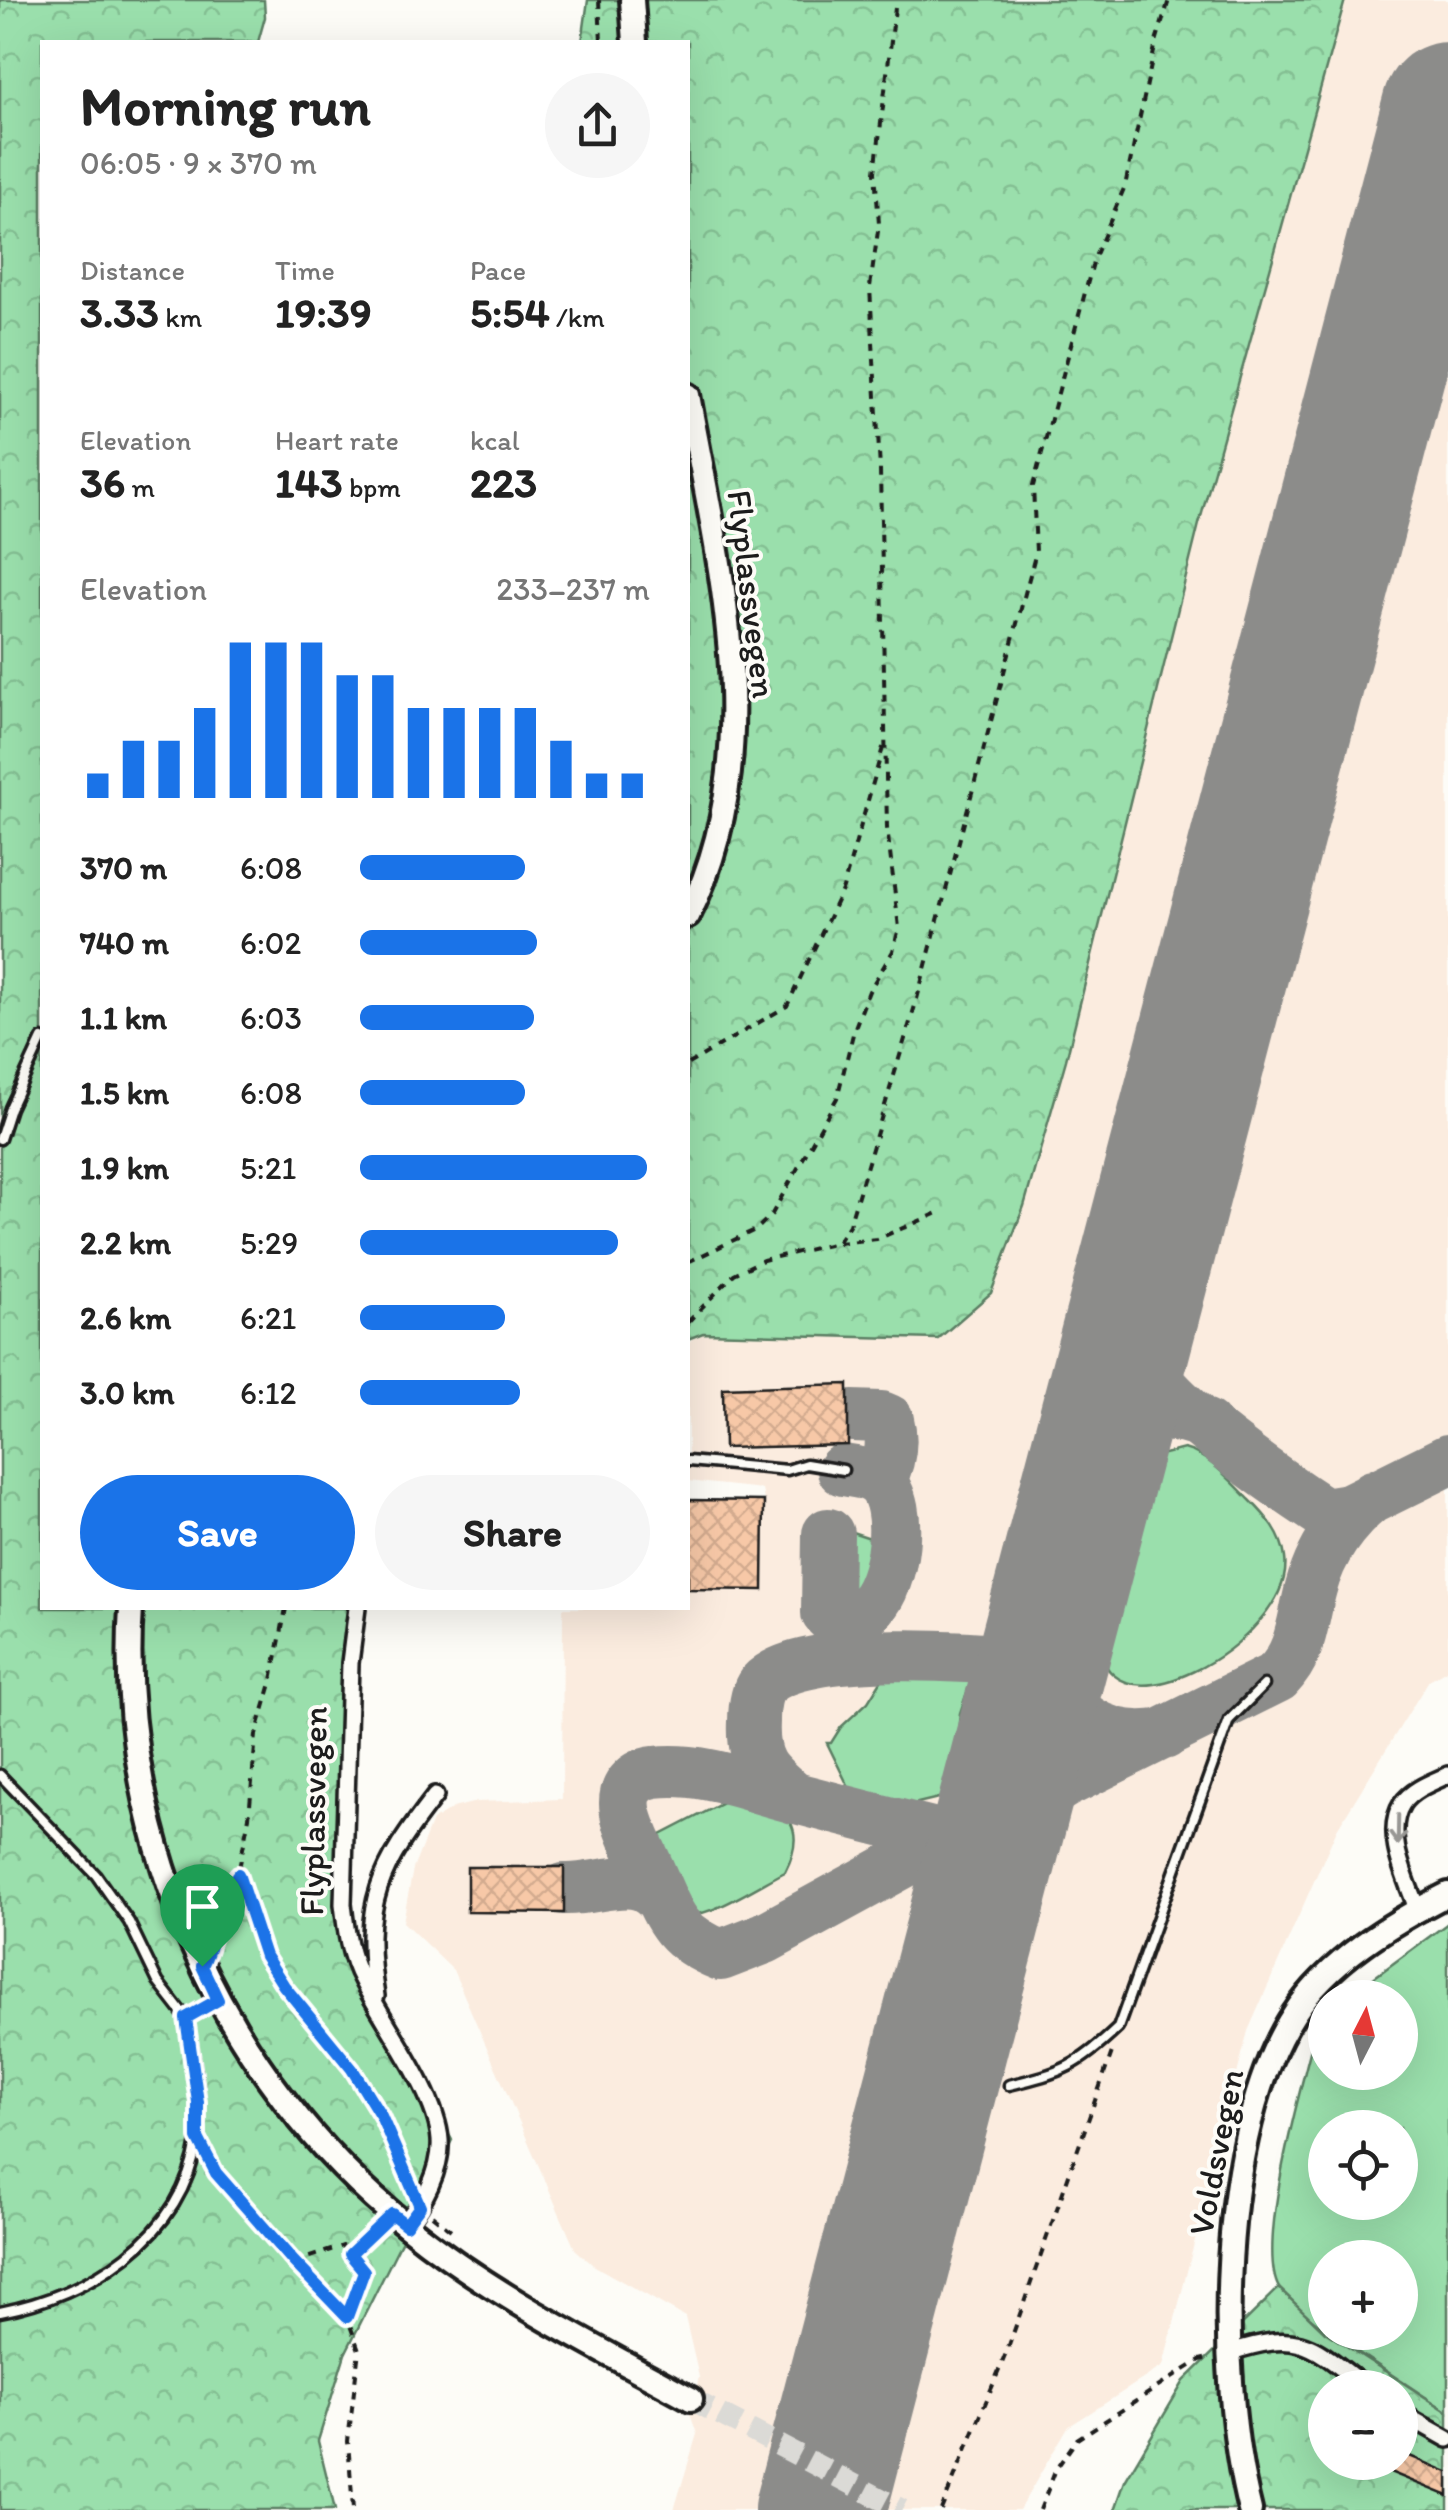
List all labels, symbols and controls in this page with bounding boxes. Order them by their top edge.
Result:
text: Morning run [80,73,371,139]
button: share [545,73,650,178]
text: 06:05 · 9 × 370 m [80,144,317,182]
text: Distance [80,253,185,287]
text: Time [275,253,335,287]
text: Pace [470,253,526,287]
text: 3.33 [80,287,159,338]
text: 19:39 [275,287,372,338]
text: 5:54 [470,287,550,338]
text: km [159,300,202,334]
text: /km [550,300,605,334]
text: Elevation [80,423,191,457]
text: Heart rate [275,423,399,457]
text: kcal [470,423,520,457]
text: 36 [80,457,125,508]
text: 143 [275,457,343,508]
text: 223 [470,457,537,508]
text: m [125,470,155,504]
text: bpm [343,470,401,504]
street label: Flyplassvegen [718,487,786,701]
text: Elevation [80,570,207,608]
text: 233–237 m [496,570,650,608]
text: 370 m [80,849,167,887]
text: 6:08 [240,849,302,887]
text: 740 m [80,924,169,962]
text: 6:02 [240,924,301,962]
text: 1.1 km [80,999,167,1037]
text: 6:03 [240,999,302,1037]
text: 1.5 km [80,1074,169,1112]
text: 6:08 [240,1074,302,1112]
text: 1.9 km [80,1149,169,1187]
text: 5:21 [240,1149,296,1187]
text: 2.2 km [80,1224,171,1262]
text: 5:29 [240,1224,298,1262]
text: 2.6 km [80,1299,171,1337]
text: 6:21 [240,1299,296,1337]
text: 3.0 km [80,1374,175,1412]
text: 6:12 [240,1374,296,1412]
button: Save [80,1475,355,1590]
button: Share [375,1475,650,1590]
street label: Flyplassvegen [290,1706,336,1916]
one-way arrow [1389,1813,1408,1846]
pin [160,1864,245,1967]
icon: arrive [175,1879,230,1934]
north arrow [1308,1980,1418,2090]
map controls [1308,1980,1418,2480]
street label: Voldsvegen [1179,2065,1253,2239]
button: locate [1308,2110,1418,2220]
button: + [1308,2240,1418,2350]
button: − [1308,2370,1418,2480]

